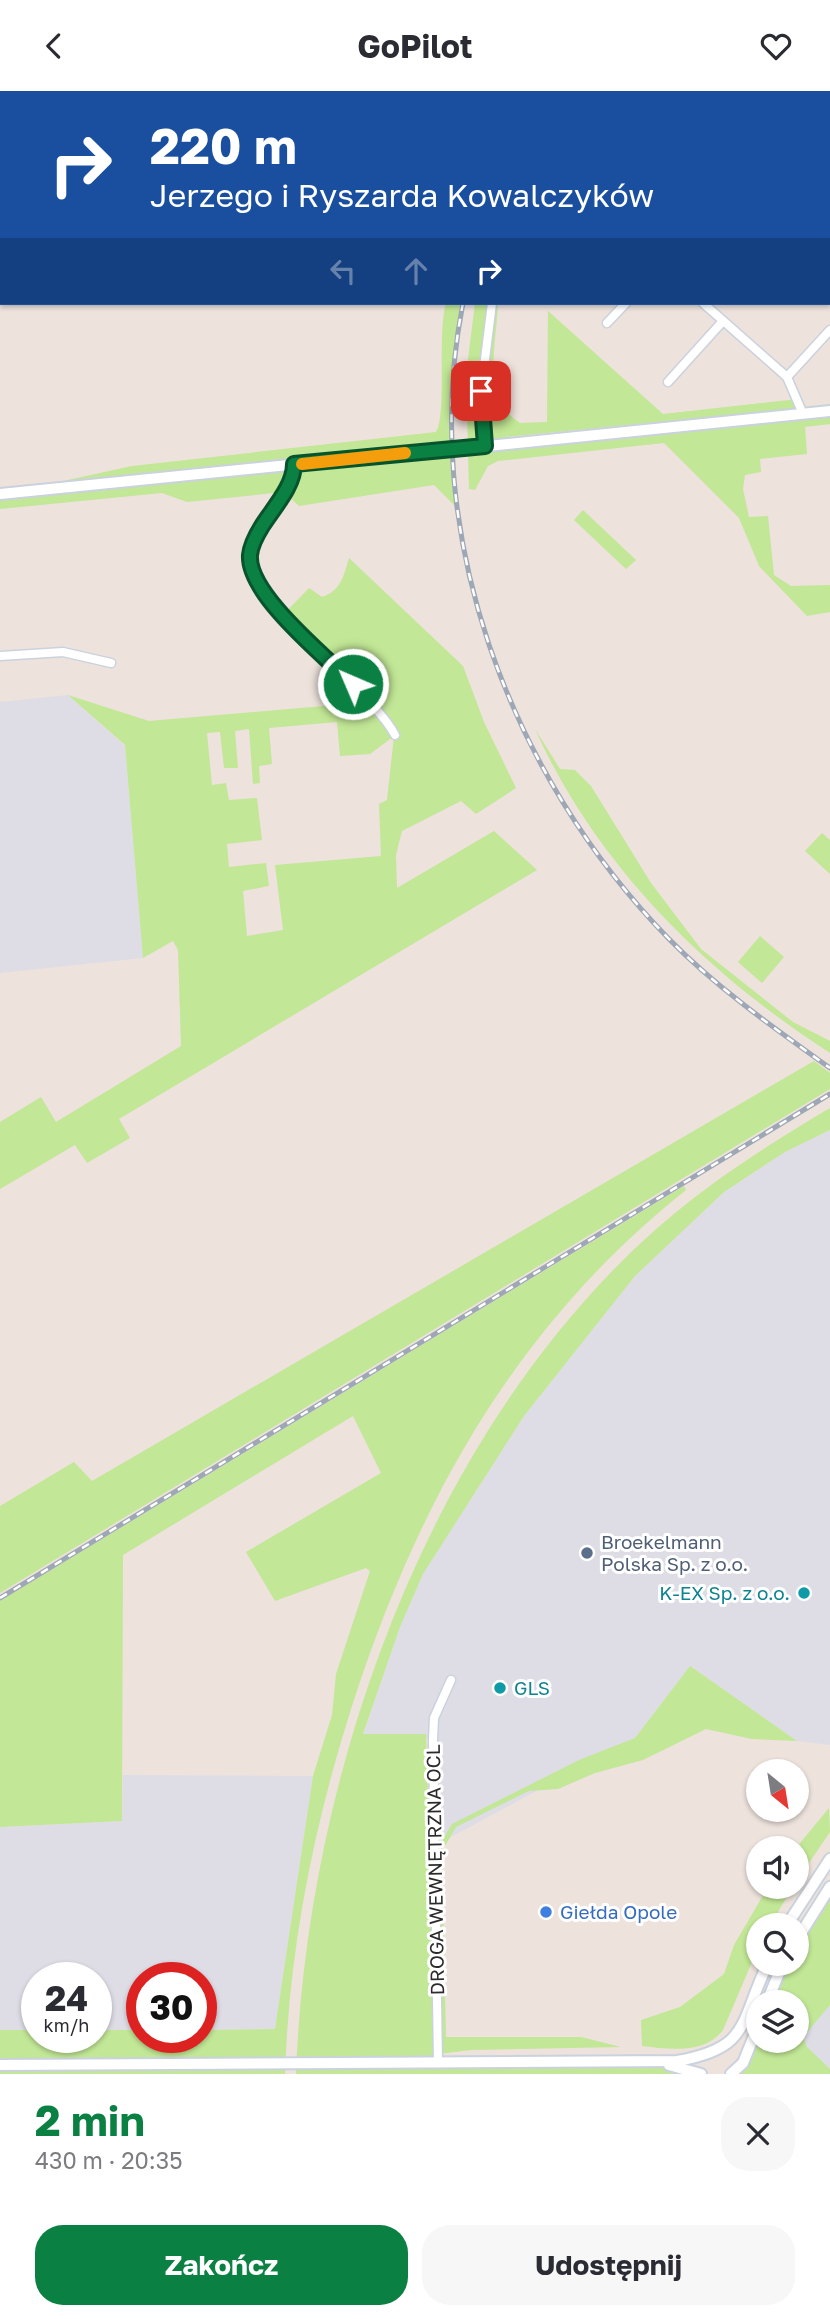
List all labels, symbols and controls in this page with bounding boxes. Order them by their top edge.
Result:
icon: back [35,27,73,65]
text: GoPilot [357,27,473,65]
icon: heart [757,27,795,65]
text: 220 m [150,116,297,175]
icon: right [35,119,126,210]
text: Jerzego i Ryszarda Kowalczyków [150,176,654,214]
icon: left [324,252,362,290]
icon: ahead [397,252,435,290]
icon: right [470,252,508,290]
pin [451,361,511,421]
icon: arrive [462,372,500,410]
position arrow [316,647,390,721]
place label: Broekelmann Polska Sp. z o.o. [601,1530,748,1575]
marker: Broekelmann Polska Sp. z o.o. [579,1545,595,1561]
place label: K-EX Sp. z o.o. [659,1581,790,1604]
marker: K-EX Sp. z o.o. [796,1585,812,1601]
place label: GLS [514,1676,550,1699]
marker: GLS [492,1680,508,1696]
street label: DROGA WEWNĘTRZNA OCL [421,1744,448,1996]
north arrow [746,1759,808,1822]
map controls [746,1759,809,2053]
button: sound [746,1836,809,1899]
place label: Giełda Opole [560,1900,677,1923]
marker: Giełda Opole [538,1904,554,1920]
button: search [746,1913,809,1976]
speed limit sign: 30 [126,1962,217,2053]
text: 24 [45,1977,88,2019]
button: layers [746,1990,809,2053]
text: km/h [44,2014,89,2036]
text: 2 min [35,2095,145,2145]
button: close [721,2097,795,2171]
text: 430 m · 20:35 [35,2146,183,2174]
button: Zakończ [35,2225,408,2305]
button: Udostępnij [422,2225,795,2305]

